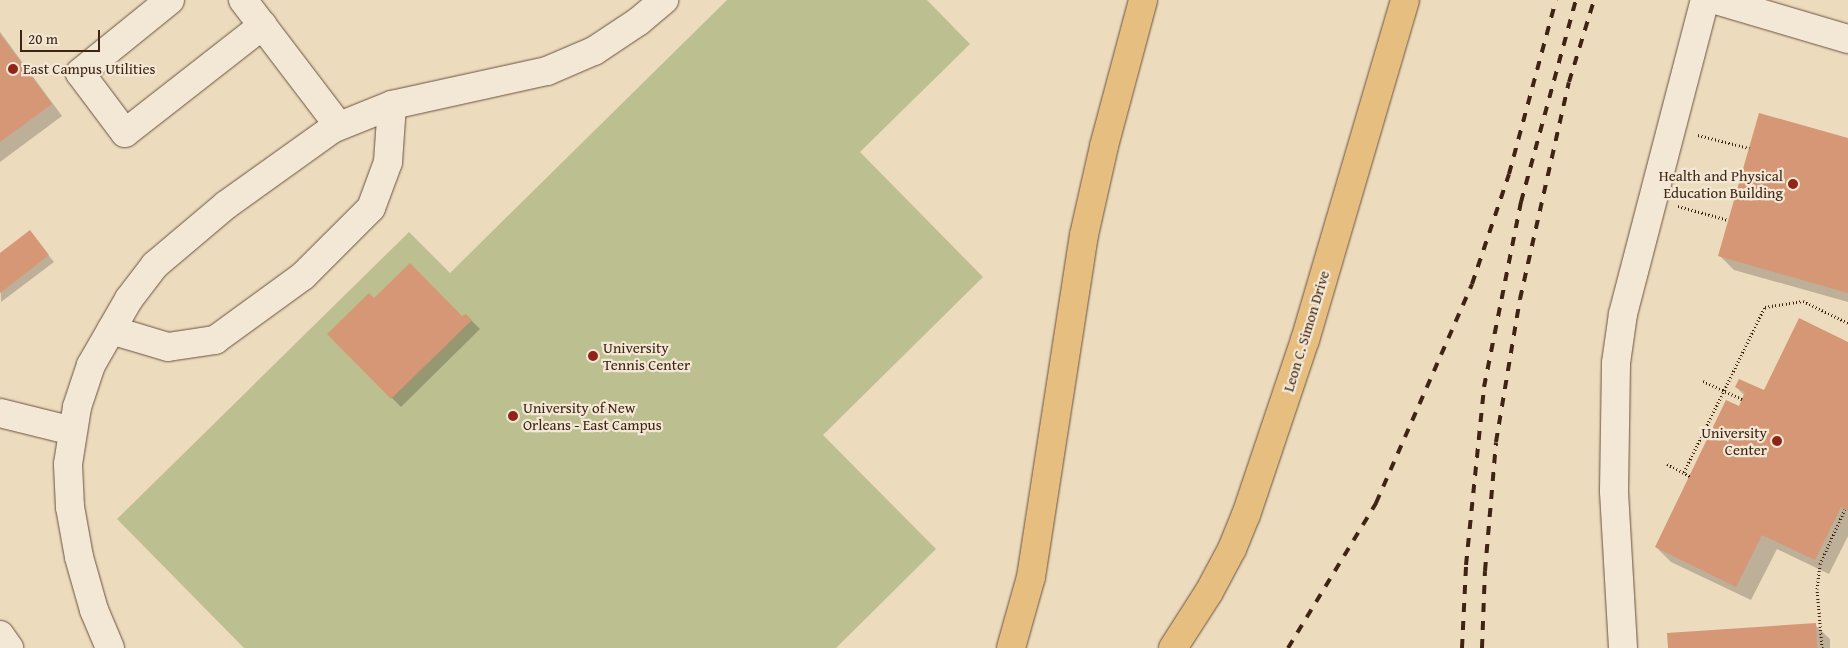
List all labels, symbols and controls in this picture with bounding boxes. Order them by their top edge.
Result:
scale bar [22,20,102,52]
text: 20 m [28,28,58,49]
place label: East Campus Utilities [23,60,156,78]
marker: East Campus Utilities [7,63,19,75]
place label: Health and Physical Education Building [1659,166,1783,201]
marker: Health and Physical Education Building [1787,178,1799,190]
street label: Leon C. Simon Drive [1279,268,1333,394]
place label: University Tennis Center [603,338,690,373]
marker: University Tennis Center [587,350,599,362]
place label: University of New Orleans - East Campus [523,398,662,433]
marker: University of New Orleans - East Campus [507,410,519,422]
place label: University Center [1701,423,1767,458]
marker: University Center [1771,435,1783,447]

